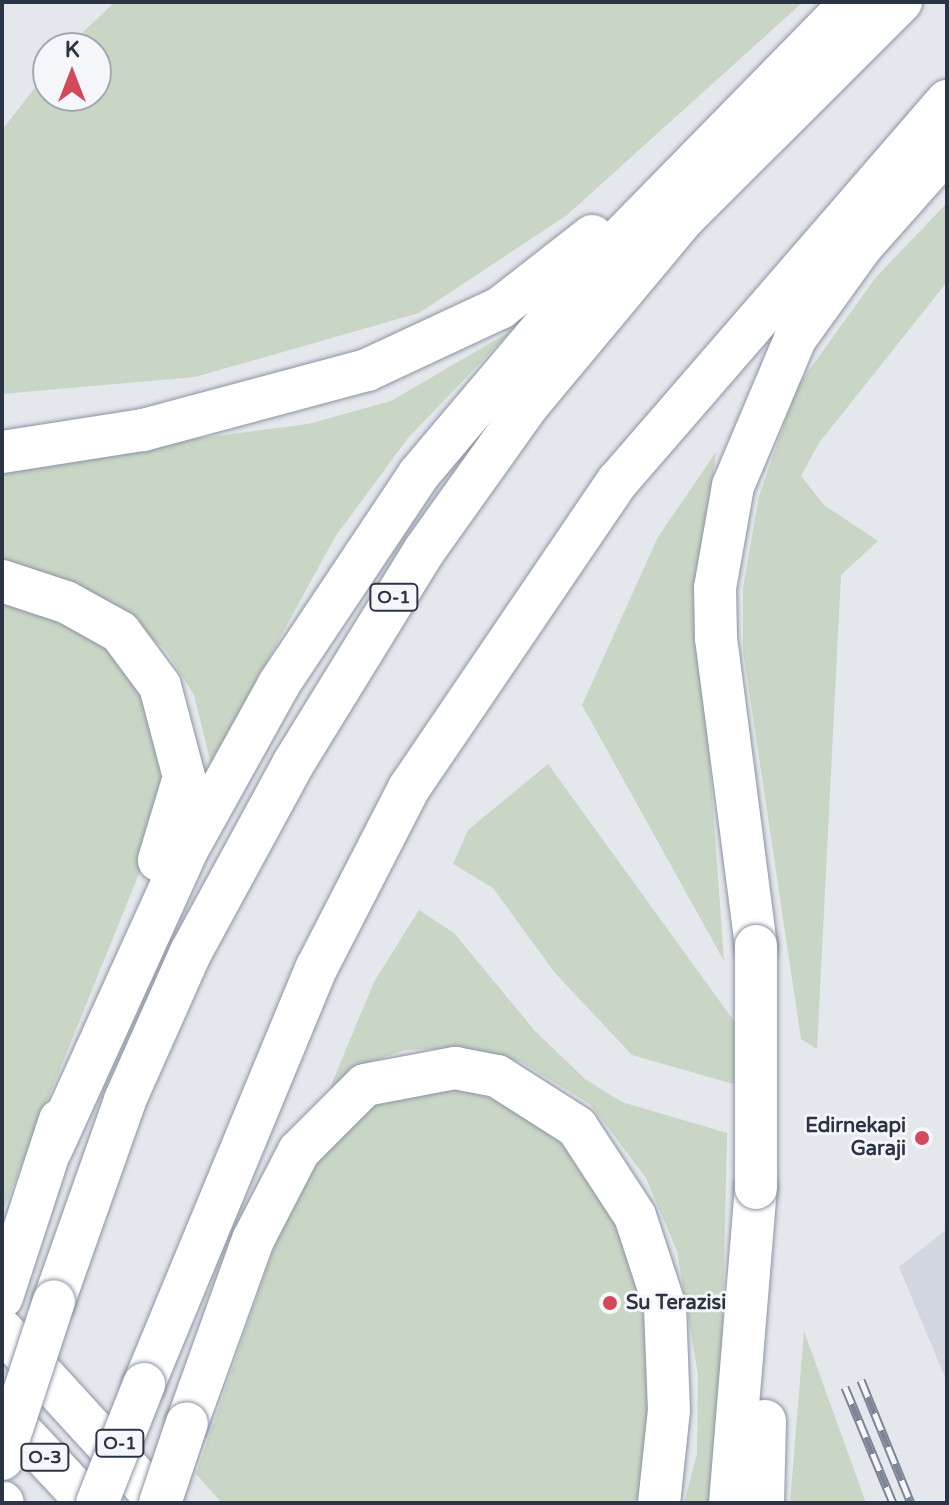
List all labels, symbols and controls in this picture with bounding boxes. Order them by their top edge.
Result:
north arrow [32,32,112,112]
text: K [65,37,79,63]
road number: O-1 [368,583,420,611]
place label: Edirnekapi Garaji [805,1114,906,1161]
marker: Edirnekapi Garaji [913,1129,931,1147]
place label: Su Terazisi [626,1291,726,1315]
marker: Su Terazisi [601,1294,619,1312]
road number: O-1 [94,1429,146,1457]
road number: O-3 [19,1443,71,1471]

